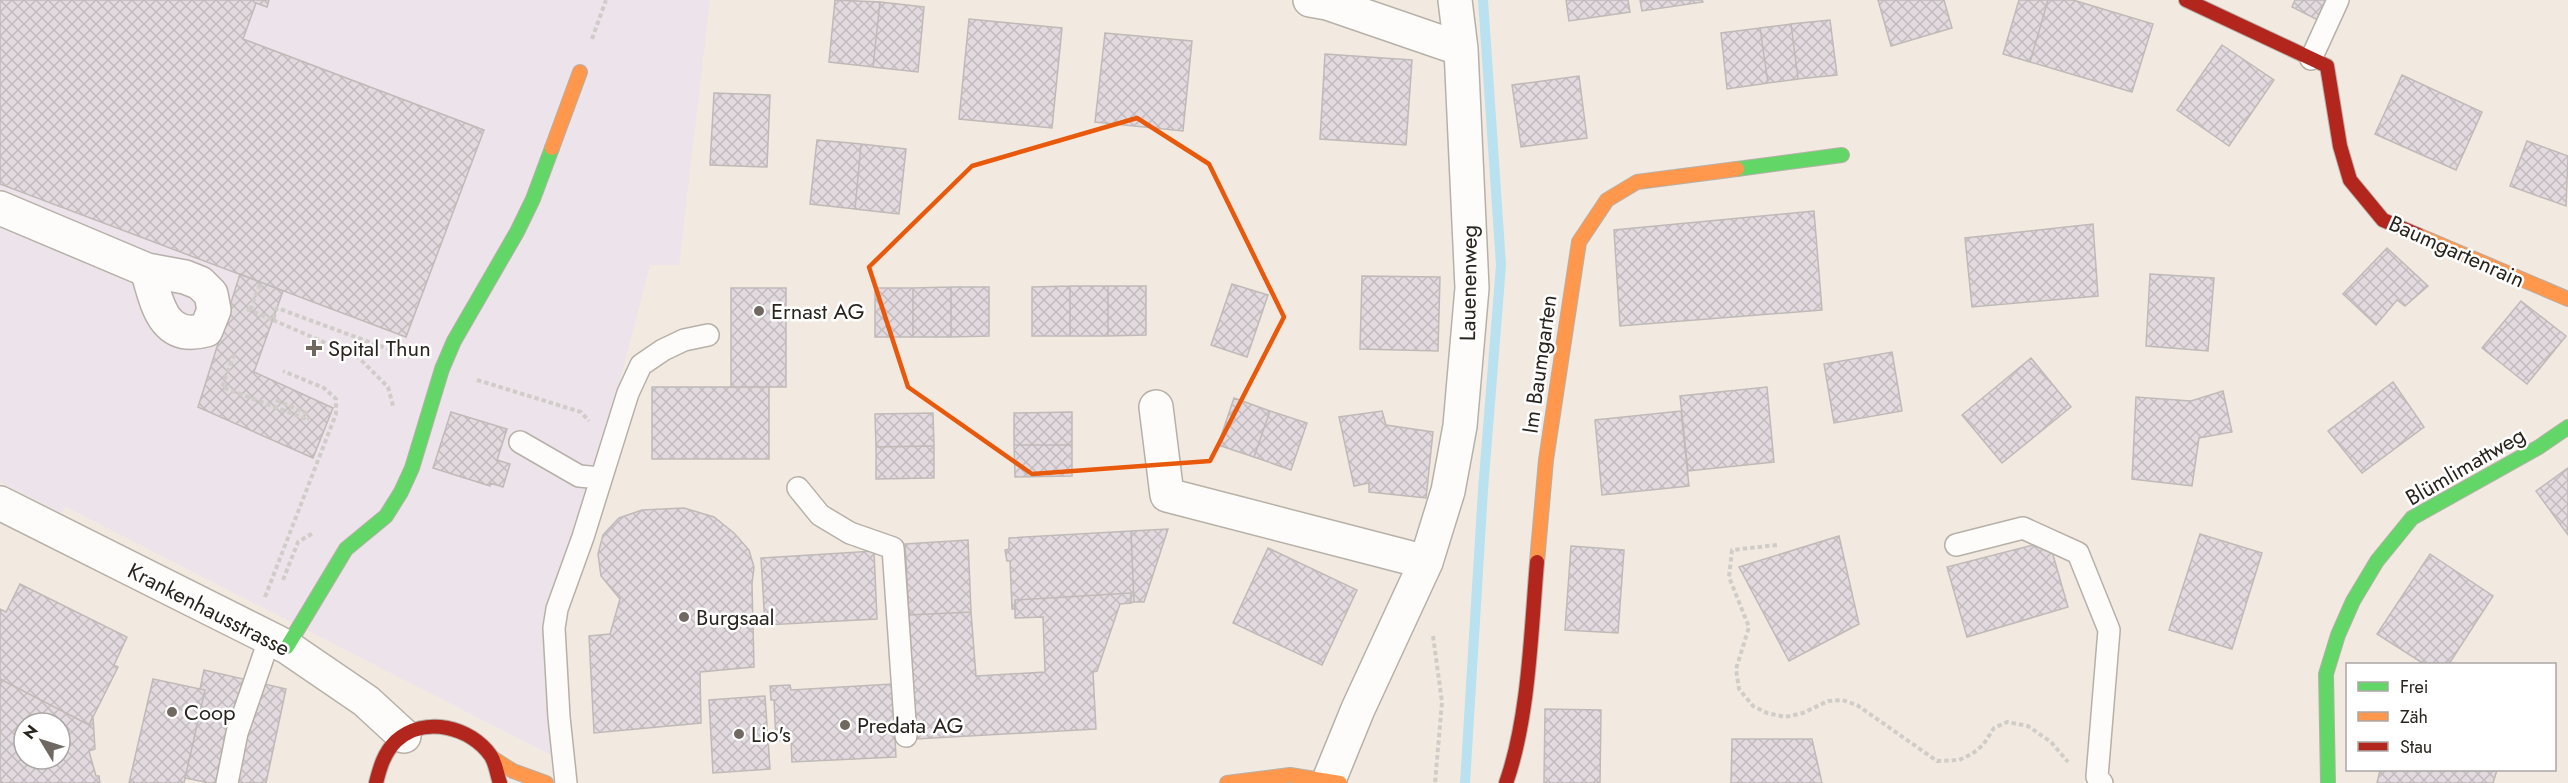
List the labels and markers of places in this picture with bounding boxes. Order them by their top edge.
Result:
place label: Ernast AG [771,295,864,327]
marker: Ernast AG [752,304,766,318]
place label: Spital Thun [328,332,431,364]
marker: Spital Thun [305,339,323,357]
place label: Burgsaal [696,601,775,633]
marker: Burgsaal [677,610,691,624]
place label: Coop [184,696,236,728]
marker: Coop [165,705,179,719]
place label: Predata AG [857,709,964,741]
place label: Lio's [751,718,791,750]
marker: Predata AG [838,718,852,732]
marker: Lio's [732,727,746,741]

